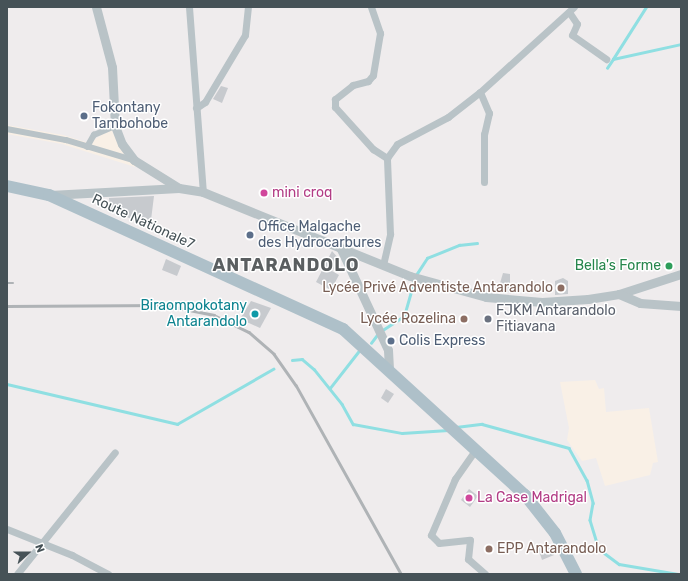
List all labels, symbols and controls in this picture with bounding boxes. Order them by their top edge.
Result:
place label: Fokontany Tambohobe [92,100,168,132]
marker: Fokontany Tambohobe [79,111,89,121]
place label: mini croq [272,185,332,201]
marker: mini croq [259,188,269,198]
street label: Route Nationale7 [89,191,197,253]
place label: Office Malgache des Hydrocarbures [258,219,381,252]
marker: Office Malgache des Hydrocarbures [245,230,255,240]
district label: ANTARANDOLO [212,254,360,276]
place label: Bella's Forme [575,258,661,274]
marker: Bella's Forme [664,261,674,271]
place label: Lycée Privé Adventiste Antarandolo [321,280,553,296]
marker: Lycée Privé Adventiste Antarandolo [556,283,566,293]
place label: Biraompokotany Antarandolo [140,298,247,330]
place label: FJKM Antarandolo Fitiavana [496,303,616,336]
marker: Biraompokotany Antarandolo [250,309,260,319]
place label: Lycée Rozelina [360,311,456,327]
marker: Lycée Rozelina [459,314,469,324]
marker: FJKM Antarandolo Fitiavana [483,314,493,324]
place label: Colis Express [399,333,485,349]
marker: Colis Express [386,336,396,346]
place label: La Case Madrigal [477,490,587,506]
marker: La Case Madrigal [464,493,474,503]
north arrow [8,533,48,573]
place label: EPP Antarandolo [497,541,607,557]
text: N [32,542,47,555]
marker: EPP Antarandolo [484,544,494,554]

